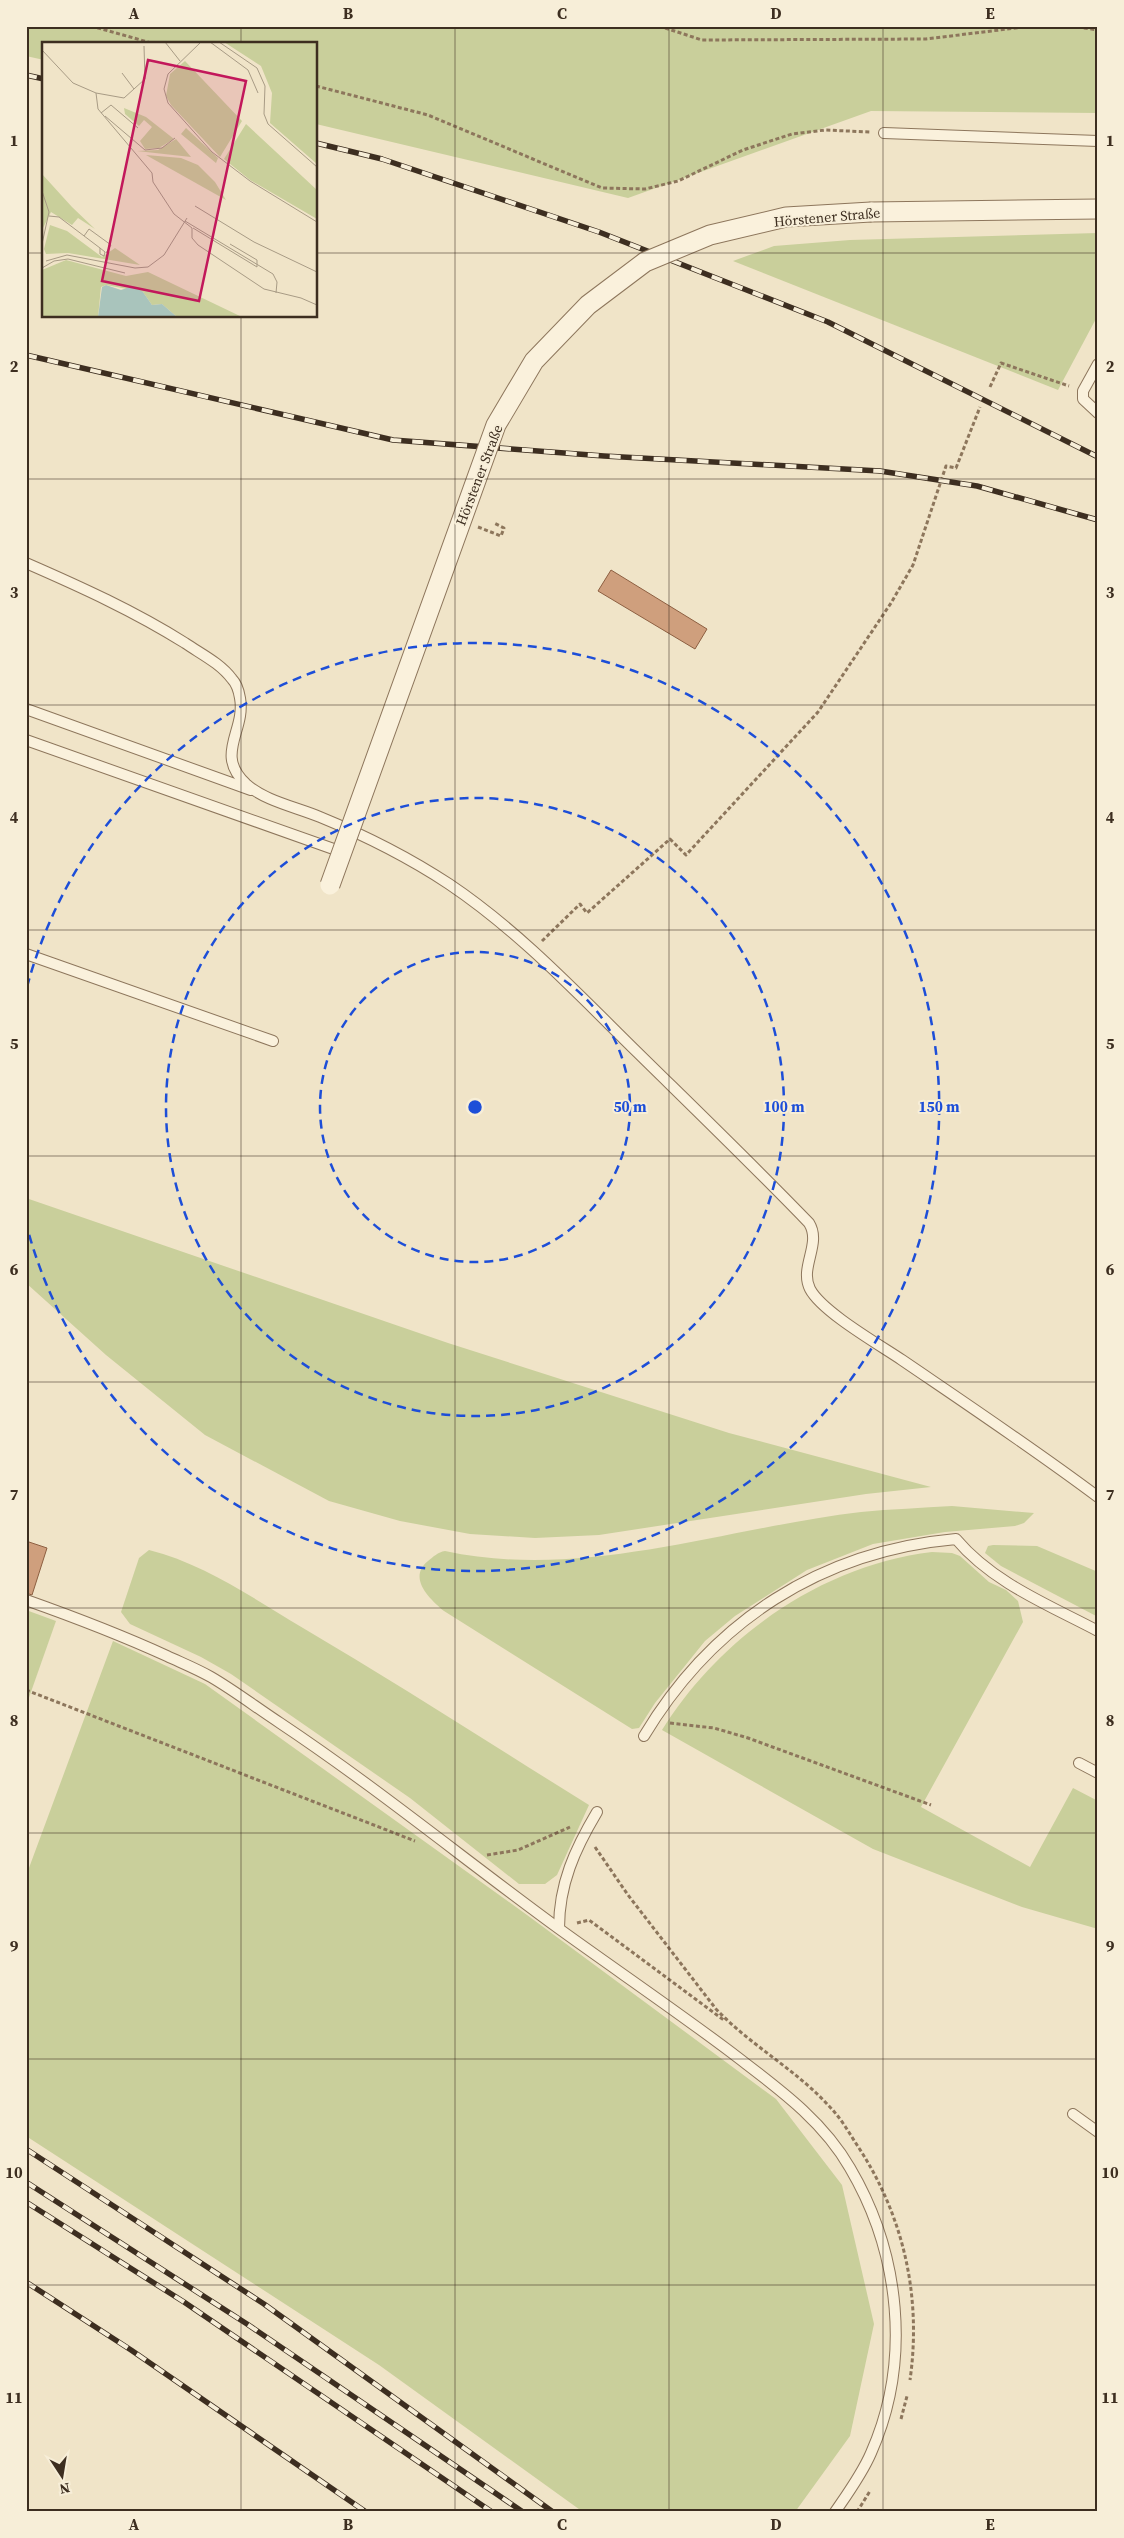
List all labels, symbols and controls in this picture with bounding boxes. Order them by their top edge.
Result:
text: A [129,2,140,24]
text: B [343,2,354,24]
text: C [557,2,567,24]
text: D [770,2,782,24]
text: E [985,2,995,24]
inset map [42,42,318,318]
text: 1 [10,129,18,151]
text: 1 [1106,129,1114,151]
street label: Hörstener Straße [773,202,881,232]
text: 2 [10,355,19,377]
text: 2 [1106,355,1115,377]
street label: Hörstener Straße [451,422,507,528]
text: 3 [10,581,19,603]
text: 3 [1106,581,1115,603]
text: 4 [10,806,19,828]
text: 4 [1106,806,1115,828]
text: 5 [10,1032,19,1054]
text: 5 [1106,1032,1115,1054]
text: 50 m [613,1096,647,1117]
text: 100 m [763,1096,805,1117]
text: 150 m [918,1096,960,1117]
centre of rings [466,1098,484,1116]
text: 6 [10,1258,19,1280]
text: 6 [1106,1258,1115,1280]
text: 7 [10,1483,19,1505]
text: 7 [1106,1483,1115,1505]
text: 8 [10,1709,18,1731]
text: 8 [1106,1709,1114,1731]
text: 9 [10,1935,19,1957]
text: 9 [1106,1935,1115,1957]
text: 10 [5,2161,23,2183]
text: 10 [1101,2161,1119,2183]
text: 11 [5,2386,23,2408]
text: 11 [1101,2386,1119,2408]
north arrow [38,2450,88,2500]
text: N [58,2478,72,2500]
text: A [129,2513,140,2535]
text: B [343,2513,354,2535]
text: C [557,2513,567,2535]
text: D [770,2513,782,2535]
text: E [985,2513,995,2535]

